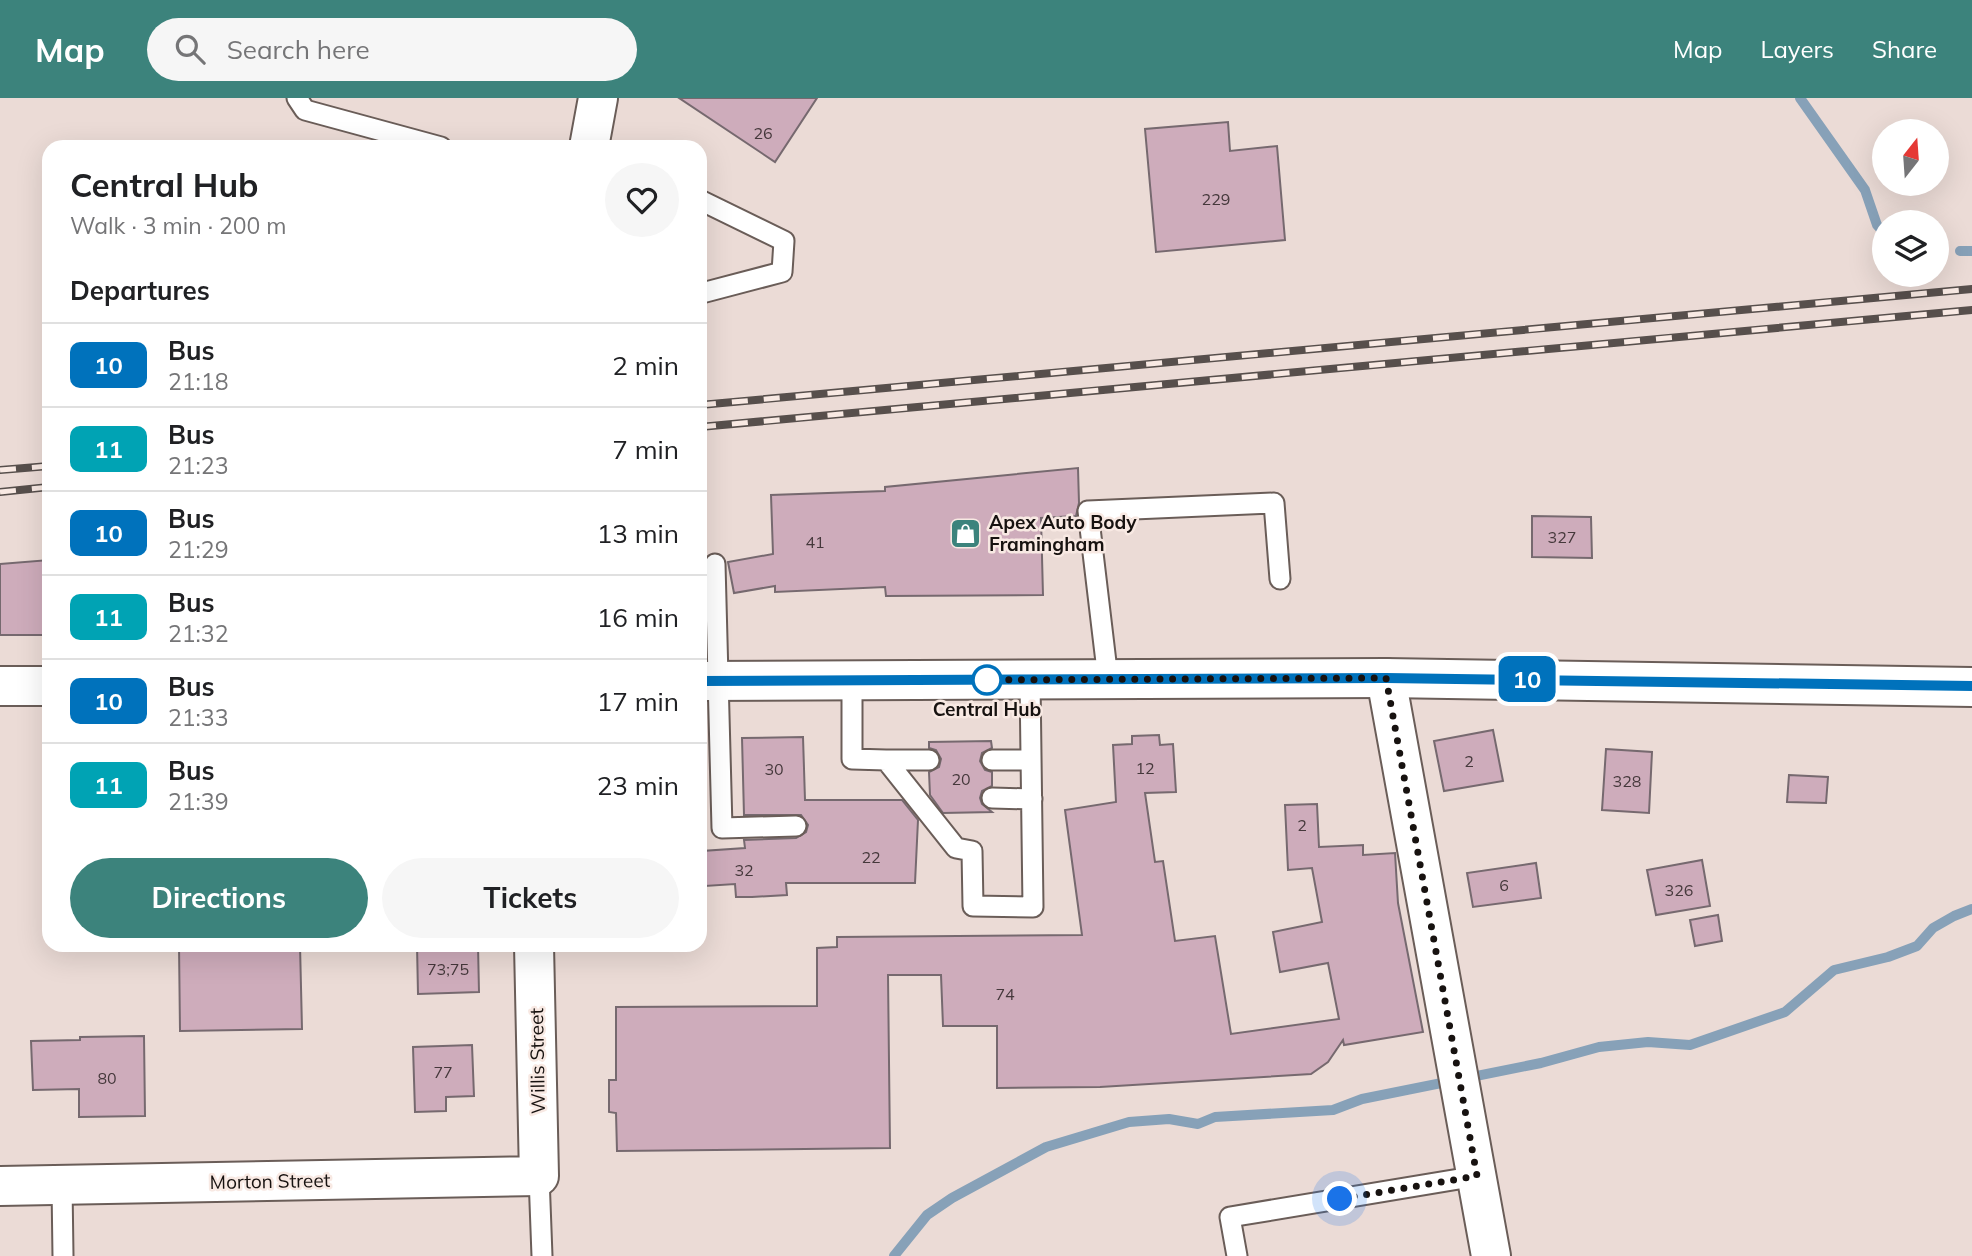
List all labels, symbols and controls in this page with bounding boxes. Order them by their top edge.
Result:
search box [147,18,637,81]
text: Map [35,29,105,70]
icon: search [171,30,209,68]
text: Search here [227,33,370,66]
text: Map [1673,34,1722,64]
text: Layers [1760,34,1834,64]
text: Share [1872,34,1937,64]
north arrow [1872,119,1950,196]
map controls [1872,119,1949,287]
house number: 26 [753,123,773,143]
button: heart [605,163,679,237]
text: Central Hub [70,164,259,205]
house number: 229 [1202,189,1230,209]
button: layers [1872,210,1949,287]
text: Walk · 3 min · 200 m [70,211,287,240]
text: Departures [70,274,210,307]
text: Bus [168,334,214,367]
text: 2 min [612,349,679,382]
text: 10 [94,350,123,380]
text: 21:18 [168,367,228,396]
text: Bus [168,418,214,451]
text: 7 min [612,433,679,466]
text: 11 [94,434,123,464]
text: 21:23 [168,451,228,480]
text: Bus [168,502,214,535]
place label: Apex Auto Body Framingham [989,510,1137,556]
shop icon: Apex Auto Body Framingham [949,516,983,550]
text: 13 min [597,517,679,550]
text: 10 [94,518,123,548]
house number: 327 [1548,527,1576,547]
house number: 41 [805,532,825,552]
text: 21:29 [168,535,228,564]
text: Bus [168,586,214,619]
text: 16 min [597,601,679,634]
text: 11 [94,602,123,632]
text: 21:32 [168,619,228,648]
line badge: 10 [1496,656,1558,702]
text: 10 [1513,664,1541,694]
marker: Central Hub [972,665,1002,695]
text: Bus [168,670,214,703]
text: 17 min [597,685,679,718]
text: 10 [94,686,123,716]
place label: Central Hub [933,697,1041,721]
text: 21:33 [168,703,228,732]
house number: 2 [1464,751,1474,771]
text: Bus [168,754,214,787]
house number: 12 [1135,758,1155,778]
house number: 30 [764,759,784,779]
text: 23 min [597,769,679,802]
house number: 20 [951,769,971,789]
text: 11 [94,770,123,800]
house number: 328 [1613,771,1641,791]
text: 21:39 [168,787,228,816]
house number: 2 [1297,815,1307,835]
house number: 22 [861,847,881,867]
button: Directions [70,858,368,938]
button: Tickets [382,858,679,938]
house number: 32 [734,860,754,880]
house number: 6 [1499,875,1509,895]
house number: 326 [1665,880,1693,900]
house number: 73;75 [427,959,469,979]
house number: 74 [995,984,1015,1004]
street label: Willis Street [524,1007,550,1114]
house number: 77 [433,1062,453,1082]
house number: 80 [97,1068,117,1088]
street label: Morton Street [210,1168,331,1194]
your location [1322,1181,1357,1216]

